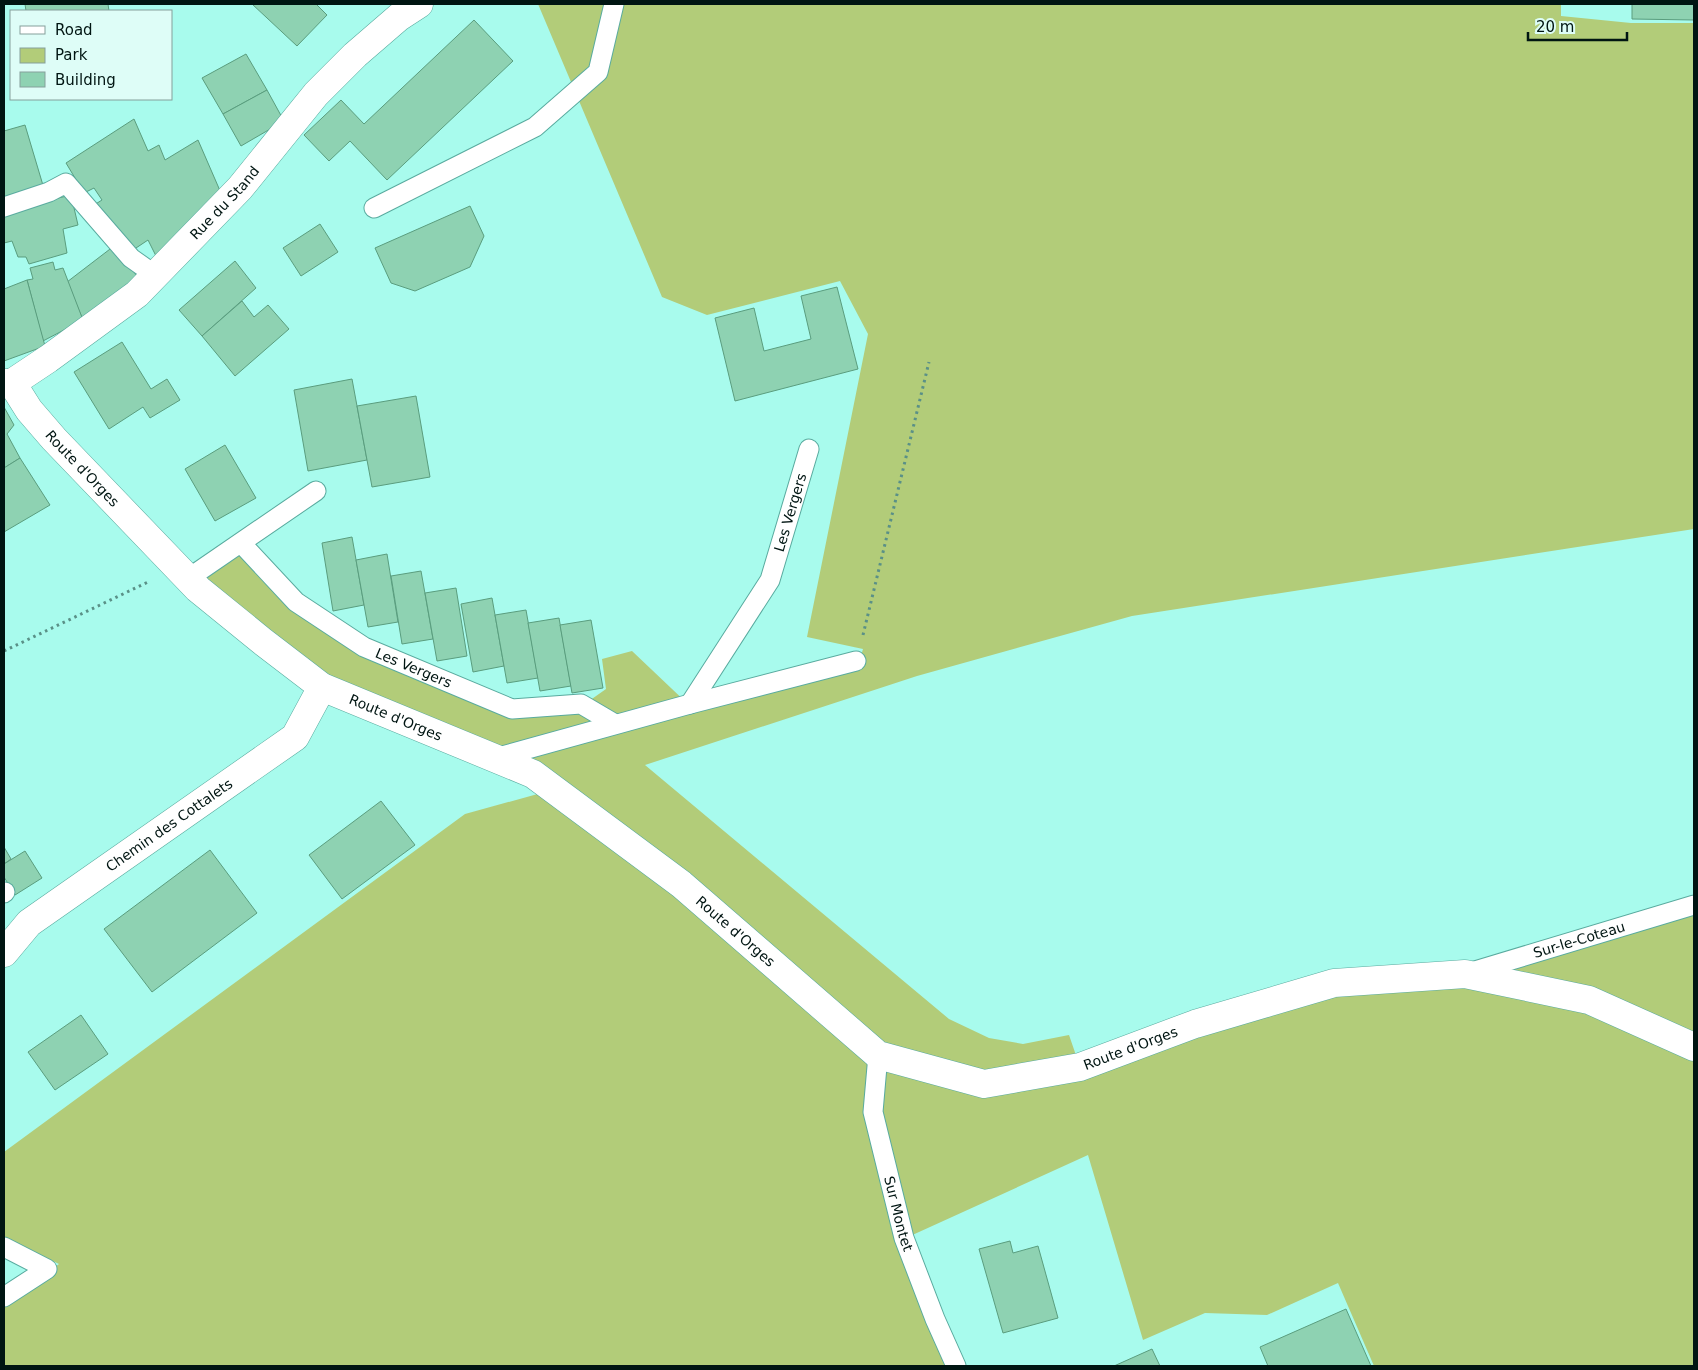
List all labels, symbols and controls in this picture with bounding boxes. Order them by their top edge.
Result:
legend [10,10,172,100]
scale bar [1528,10,1627,42]
text: 20 m [1536,18,1574,36]
text: Road [55,21,93,39]
text: Park [55,46,88,64]
text: Building [55,71,116,89]
street label: Rue du Stand [187,163,262,243]
street label: Route d'Orges [42,427,122,510]
street label: Les Vergers [771,471,809,554]
street label: Les Vergers [373,645,454,691]
street label: Route d'Orges [347,691,445,744]
street label: Chemin des Cottalets [103,775,235,875]
street label: Route d'Orges [693,893,778,970]
street label: Sur-le-Coteau [1531,918,1627,961]
street label: Route d'Orges [1081,1023,1180,1073]
street label: Sur Montet [881,1174,917,1254]

